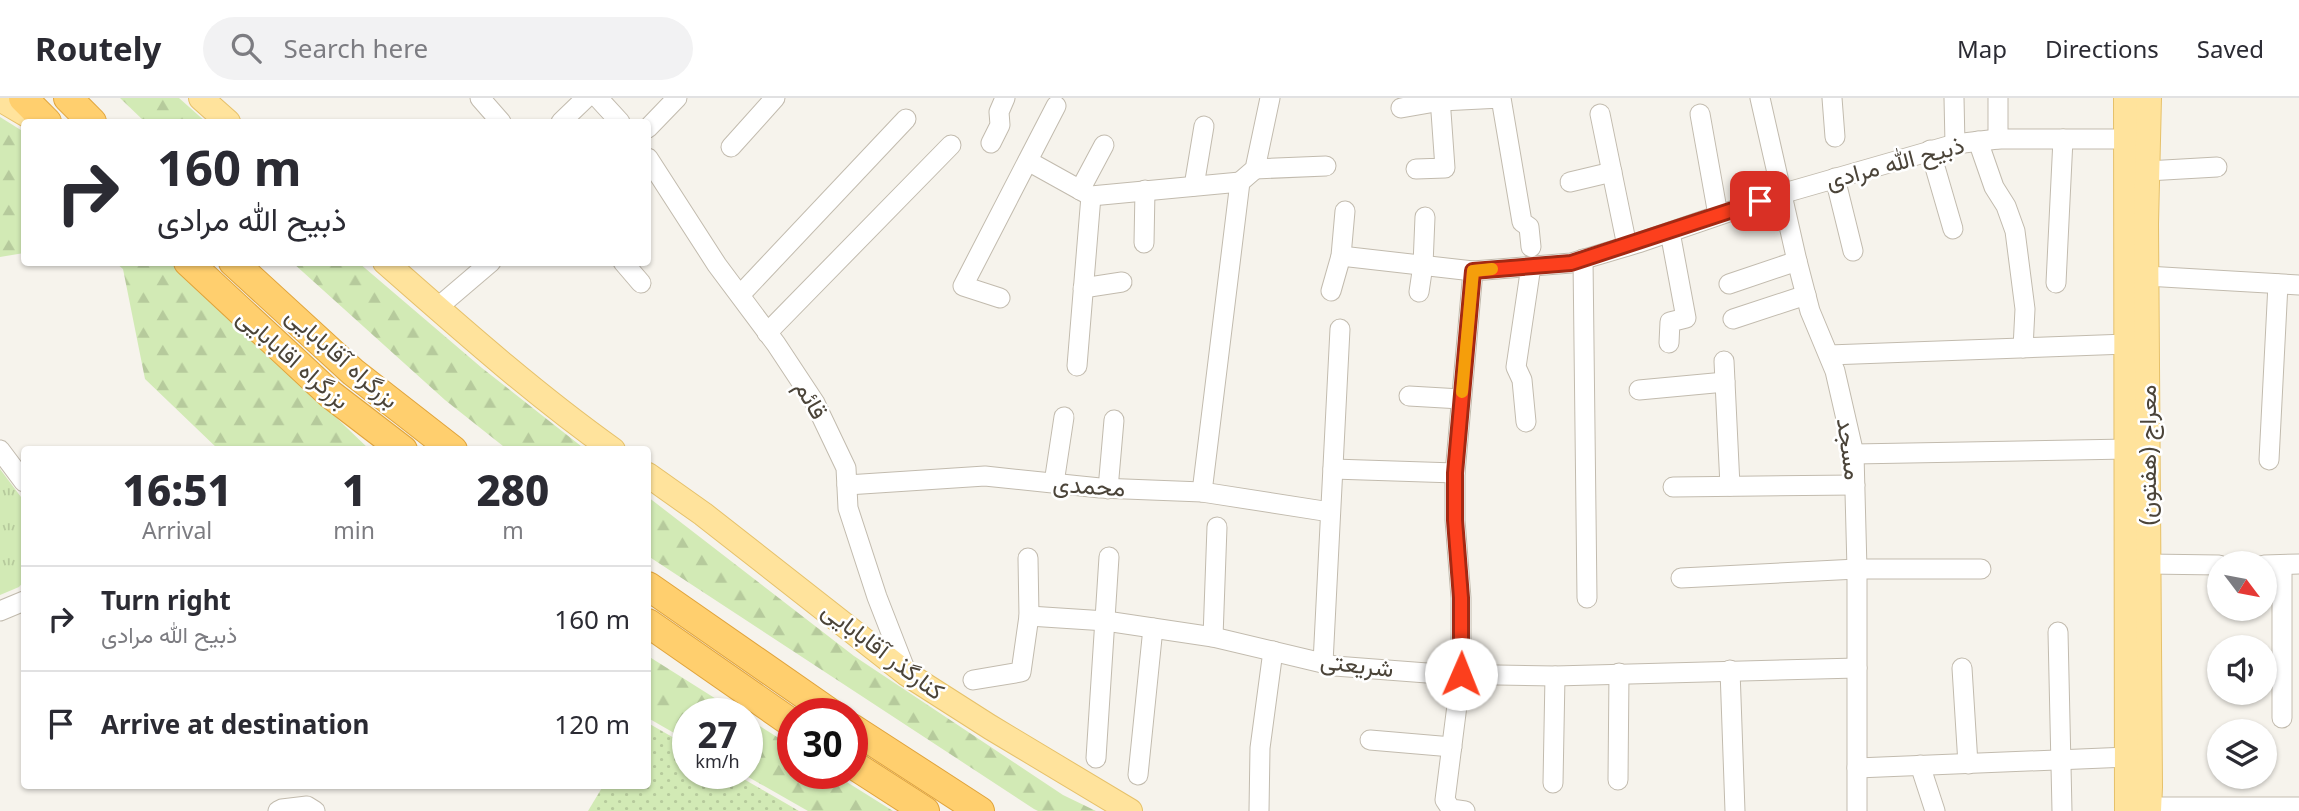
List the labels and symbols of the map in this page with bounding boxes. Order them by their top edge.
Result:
street label: ذبیح الله مرادی [1822,127,1968,198]
pin [1730,171,1790,231]
street label: بزرگراه آقابابایی [279,299,407,415]
street label: بزرگراه اقابابایی [231,300,357,416]
street label: قائم [787,374,837,425]
street label: معراج (هفتون) [2130,385,2164,525]
street label: مسجد [1830,416,1871,482]
street label: محمدی [1052,466,1126,503]
north arrow [2207,551,2277,621]
street label: کنارگذر آقابابایی [816,593,952,707]
position arrow [1424,637,1498,711]
street label: شریعتی [1319,643,1396,684]
speed limit sign: 30 [777,698,868,789]

